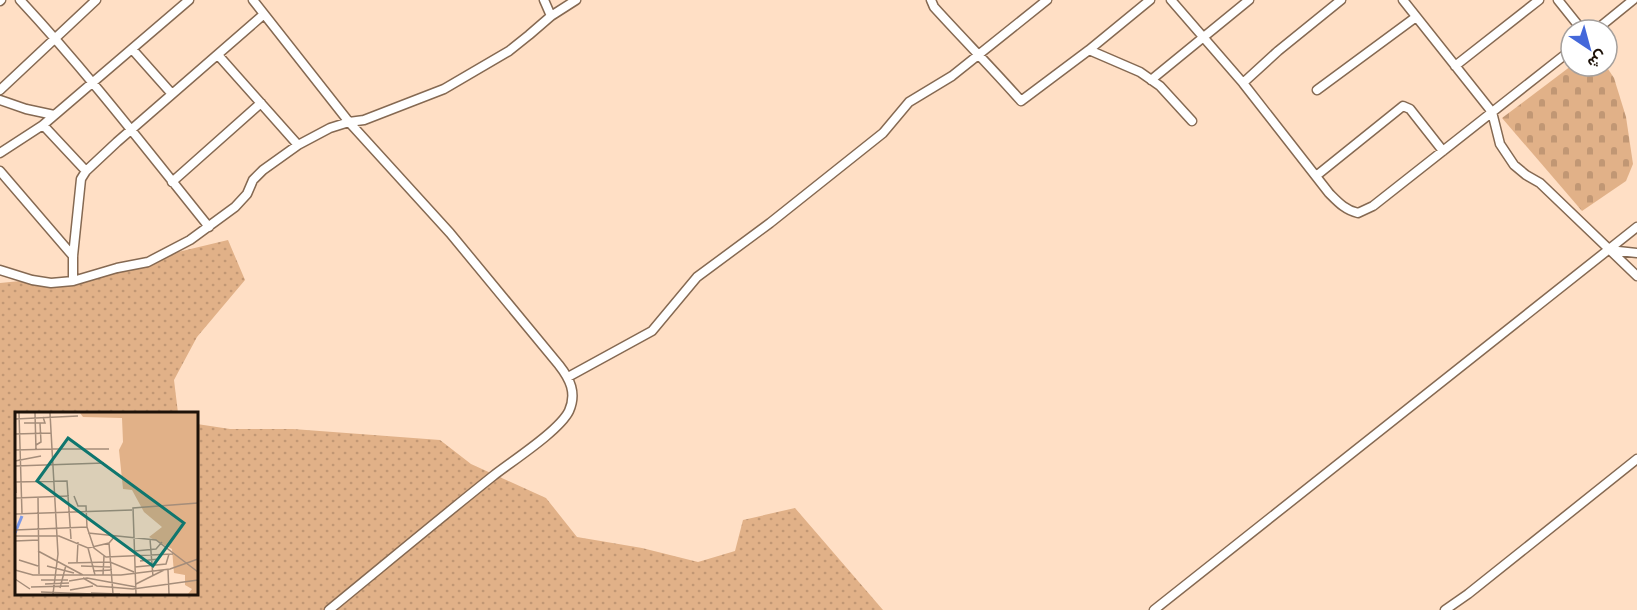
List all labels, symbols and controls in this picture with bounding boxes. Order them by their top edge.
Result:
north arrow [1559,18,1619,78]
text: ش [1584,46,1612,75]
inset map [15,412,198,595]

